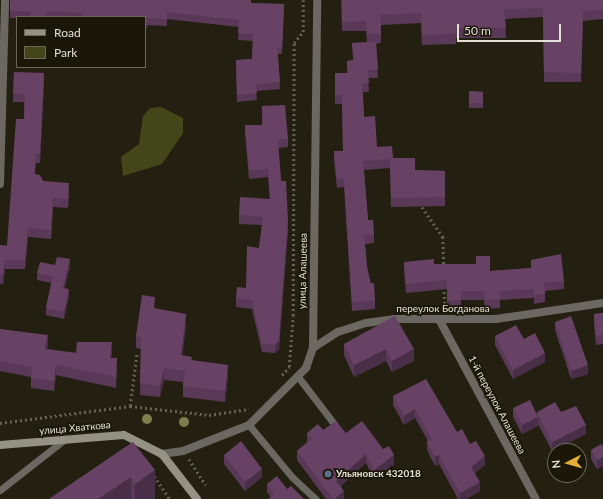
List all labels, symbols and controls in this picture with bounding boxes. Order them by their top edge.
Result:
legend [16,16,146,68]
scale bar [459,16,563,42]
text: 50 m [464,23,491,38]
text: Road [54,25,81,40]
text: Park [54,45,77,60]
street label: улица Алашеева [296,233,310,309]
street label: переулок Богданова [396,303,490,315]
street label: 1-й переулок Алашеева [466,354,528,456]
street label: улица Хваткова [39,419,111,437]
north arrow [547,443,587,483]
text: N [549,459,562,469]
place label: Ульяновск 432018 [336,468,421,480]
marker: Ульяновск 432018 [323,469,333,479]

